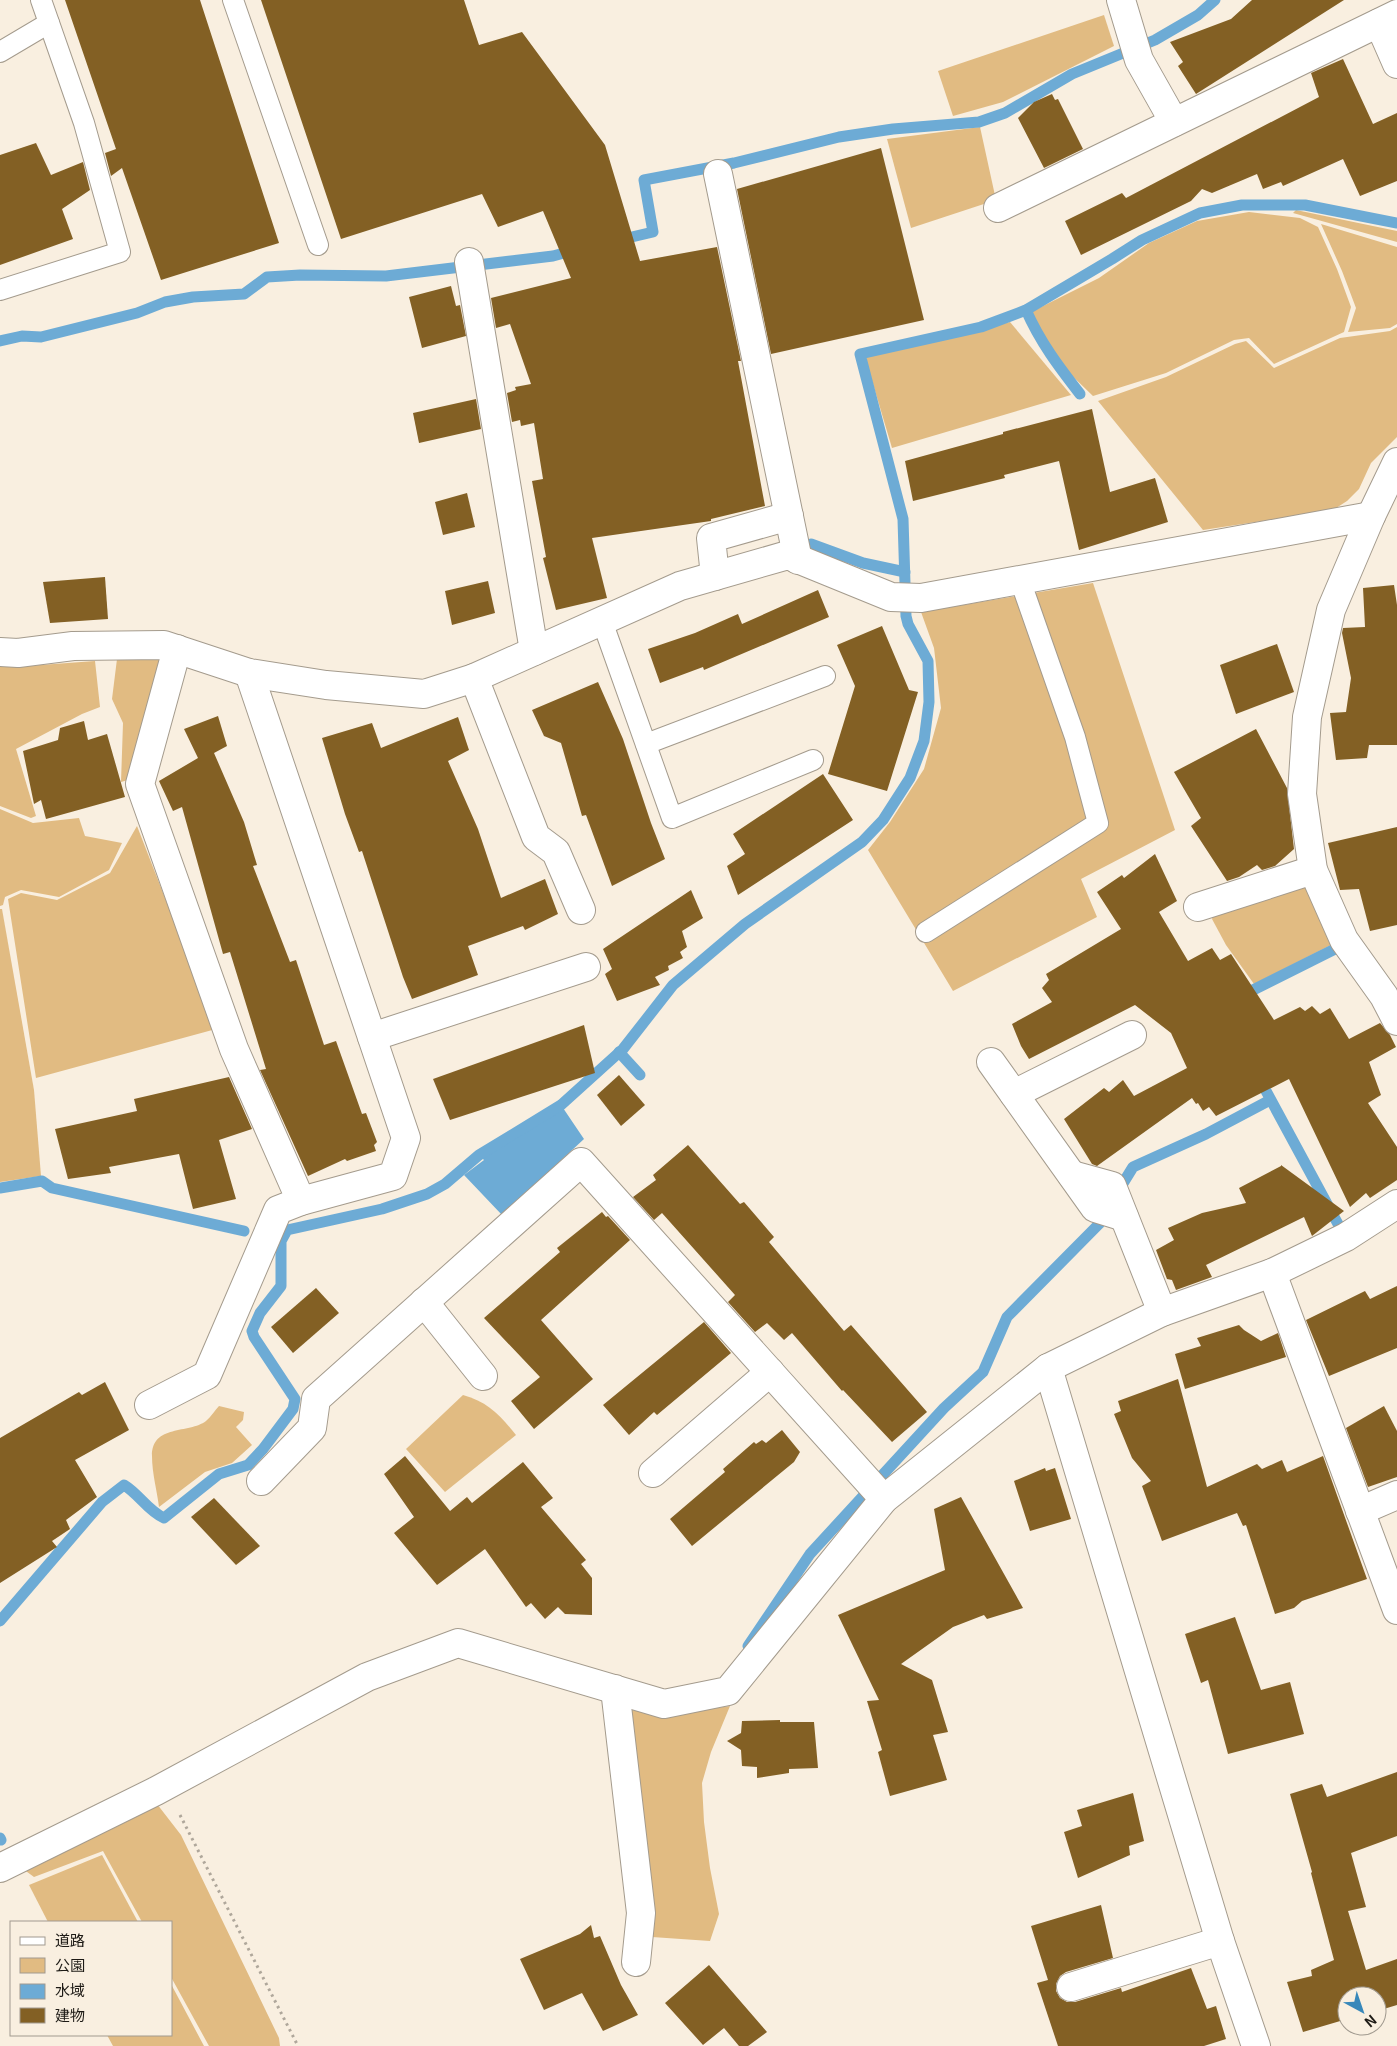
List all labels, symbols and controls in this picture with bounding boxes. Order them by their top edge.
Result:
legend [10,1921,172,2036]
text: 道路 [55,1929,85,1950]
text: 公園 [55,1954,85,1975]
text: 水域 [55,1979,85,2000]
north arrow [1337,1986,1387,2036]
text: 建物 [55,2004,85,2025]
text: N [1361,2011,1381,2033]

